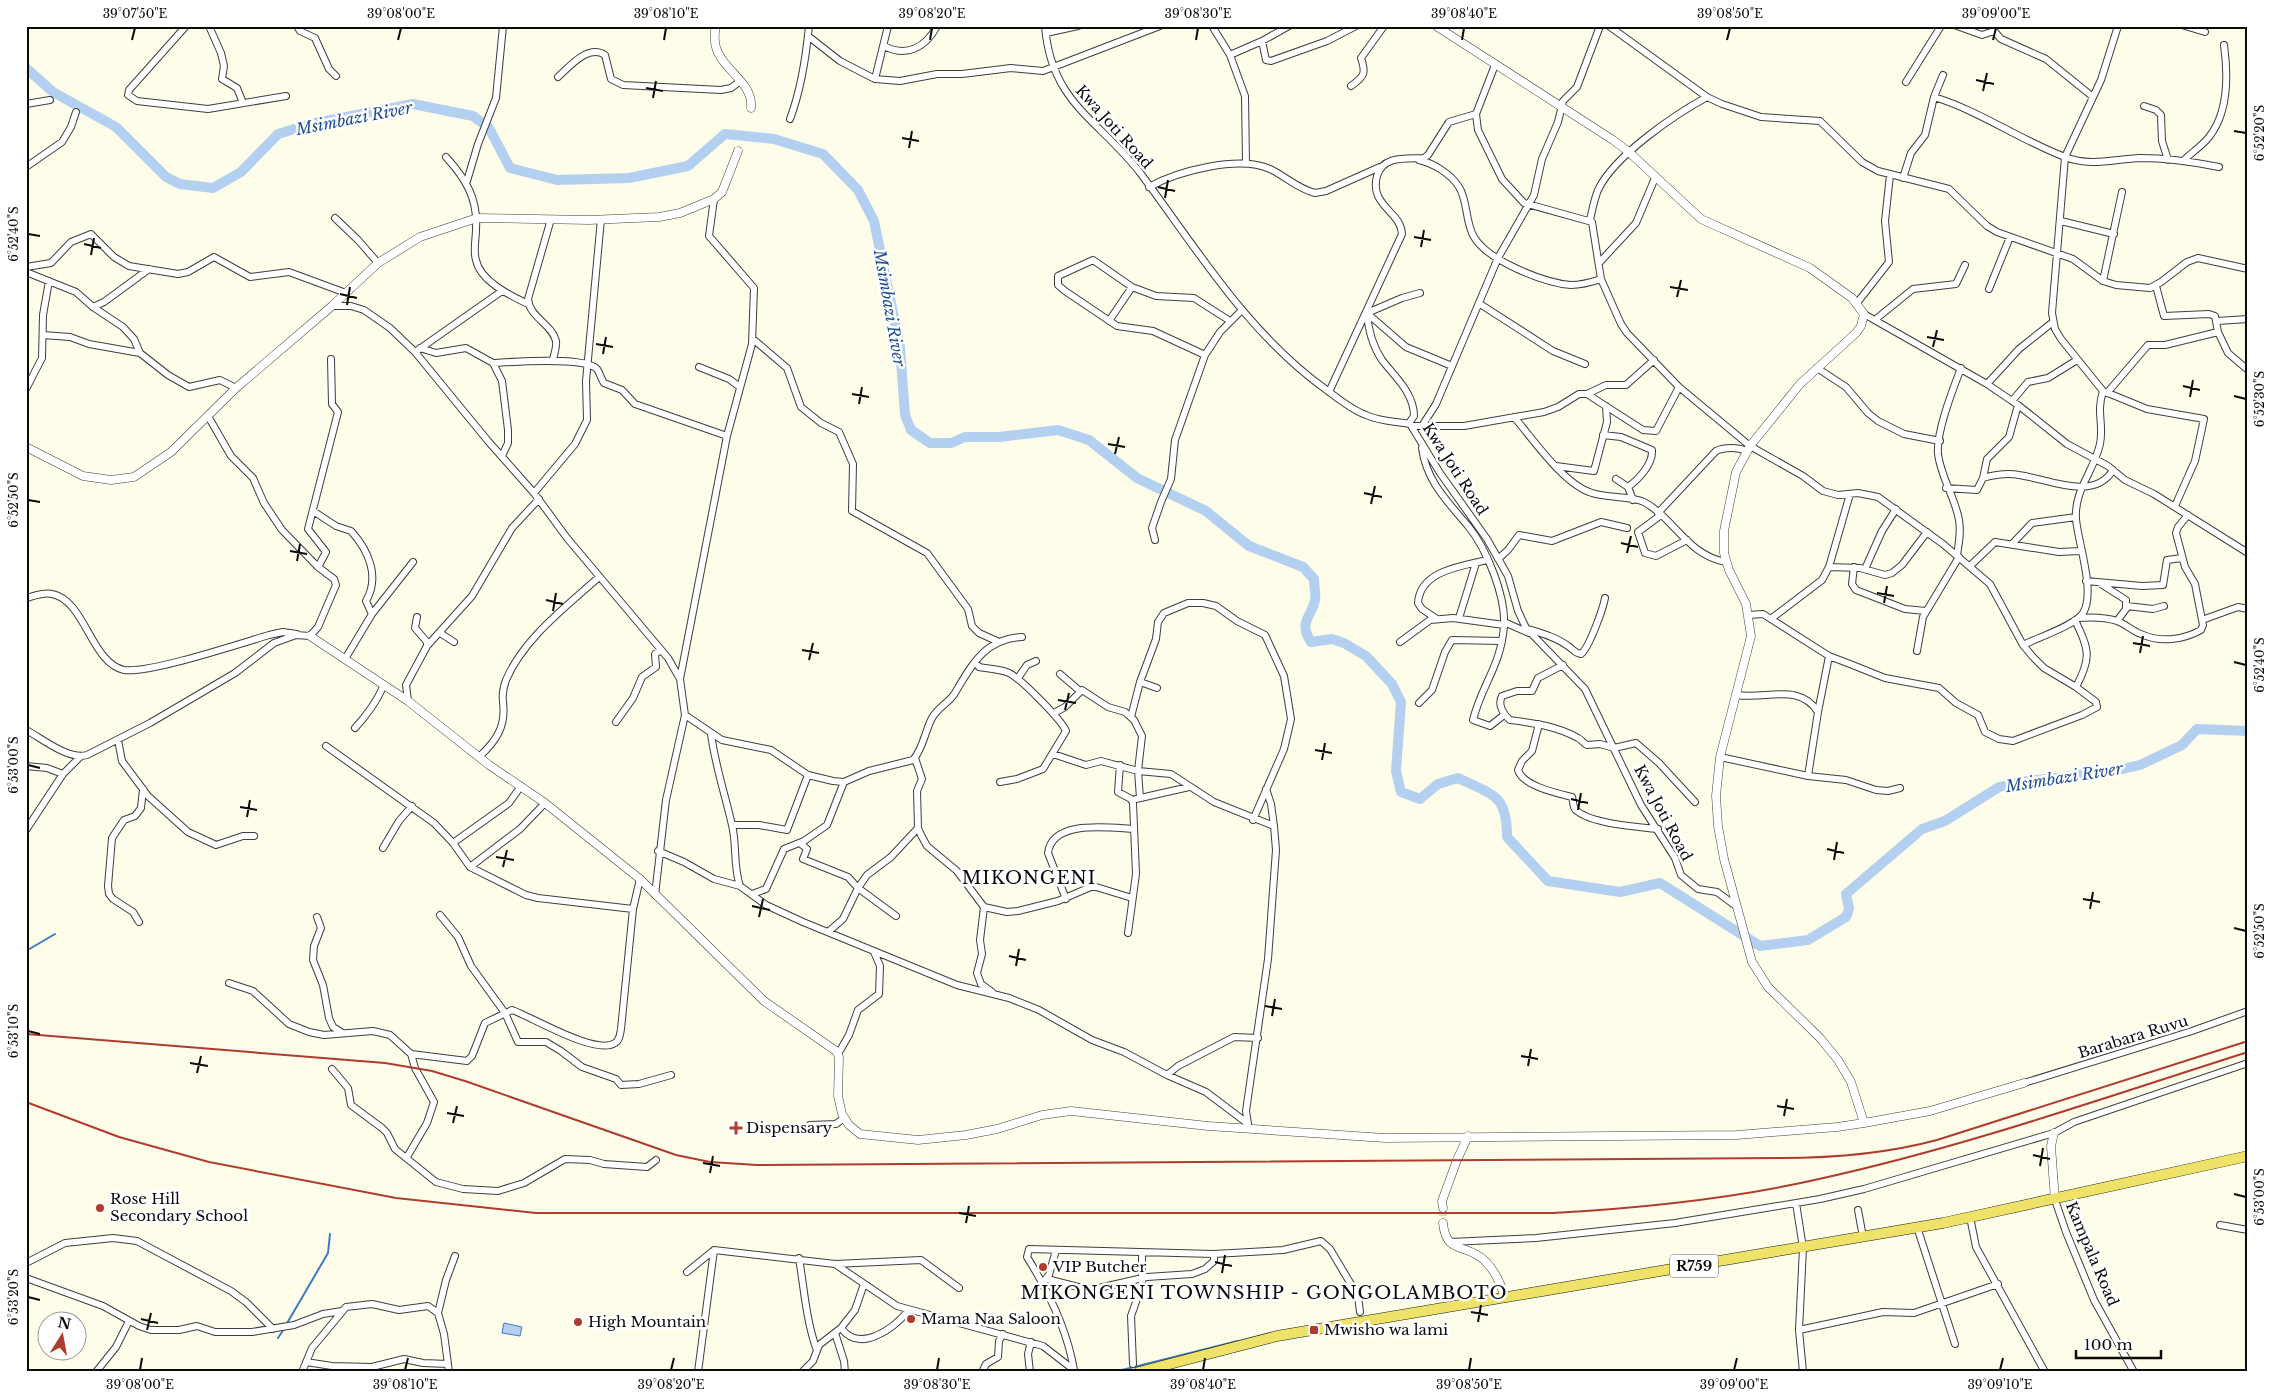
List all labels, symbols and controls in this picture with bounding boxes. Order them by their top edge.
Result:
text: 39°07'50"E [103,6,168,21]
text: 39°08'00"E [367,6,435,21]
text: 39°08'10"E [634,6,699,21]
text: 39°08'20"E [899,6,966,21]
text: 39°08'30"E [1165,6,1232,21]
text: 39°08'40"E [1431,6,1497,21]
text: 39°08'50"E [1697,6,1763,21]
text: 39°09'00"E [1962,6,2030,21]
street label: Kwa Joti Road [1072,81,1157,172]
water label: Msimbazi River [293,97,415,139]
text: 6°52'20"S [2252,104,2267,161]
text: 6°52'40"S [6,206,21,262]
water label: Msimbazi River [870,247,910,369]
text: 6°52'30"S [2252,370,2267,427]
street label: Kwa Joti Road [1419,419,1492,518]
text: 6°52'50"S [6,472,21,528]
text: 6°52'40"S [2252,637,2267,693]
text: 6°53'00"S [6,736,21,794]
water label: Msimbazi River [2003,758,2125,796]
street label: Kwa Joti Road [1630,761,1697,864]
district label: MIKONGENI [962,867,1096,889]
text: 6°52'50"S [2252,903,2267,959]
text: 6°53'10"S [6,1004,21,1058]
street label: Barabara Ruvu [2076,1011,2190,1062]
place label: Dispensary [746,1118,833,1137]
marker: Dispensary [730,1122,742,1134]
text: 6°53'00"S [2252,1168,2267,1226]
place label: Rose Hill Secondary School [110,1189,248,1225]
street label: Kampala Road [2062,1199,2123,1309]
marker: Rose Hill Secondary School [94,1202,106,1214]
road number: R759 [1670,1254,1718,1278]
place label: VIP Butcher [1052,1257,1147,1276]
marker: VIP Butcher [1037,1261,1049,1273]
text: 6°53'20"S [6,1268,21,1325]
district label: MIKONGENI TOWNSHIP - GONGOLAMBOTO [1020,1282,1508,1304]
place label: Mama Naa Saloon [921,1309,1061,1328]
north arrow [38,1310,88,1360]
place label: High Mountain [588,1312,706,1331]
text: N [56,1313,73,1333]
marker: Mama Naa Saloon [905,1313,917,1325]
marker: High Mountain [572,1316,584,1328]
place label: Mwisho wa lami [1324,1320,1448,1339]
marker: Mwisho wa lami [1308,1324,1320,1336]
scale bar [2076,1328,2162,1360]
text: 100 m [2084,1335,2133,1354]
text: 39°08'00"E [106,1377,174,1392]
text: 39°08'10"E [373,1377,438,1392]
text: 39°08'20"E [638,1377,705,1392]
text: 39°08'30"E [904,1377,971,1392]
text: 39°08'40"E [1170,1377,1236,1392]
text: 39°08'50"E [1436,1377,1502,1392]
text: 39°09'00"E [1700,1377,1768,1392]
text: 39°09'10"E [1967,1377,2033,1392]

